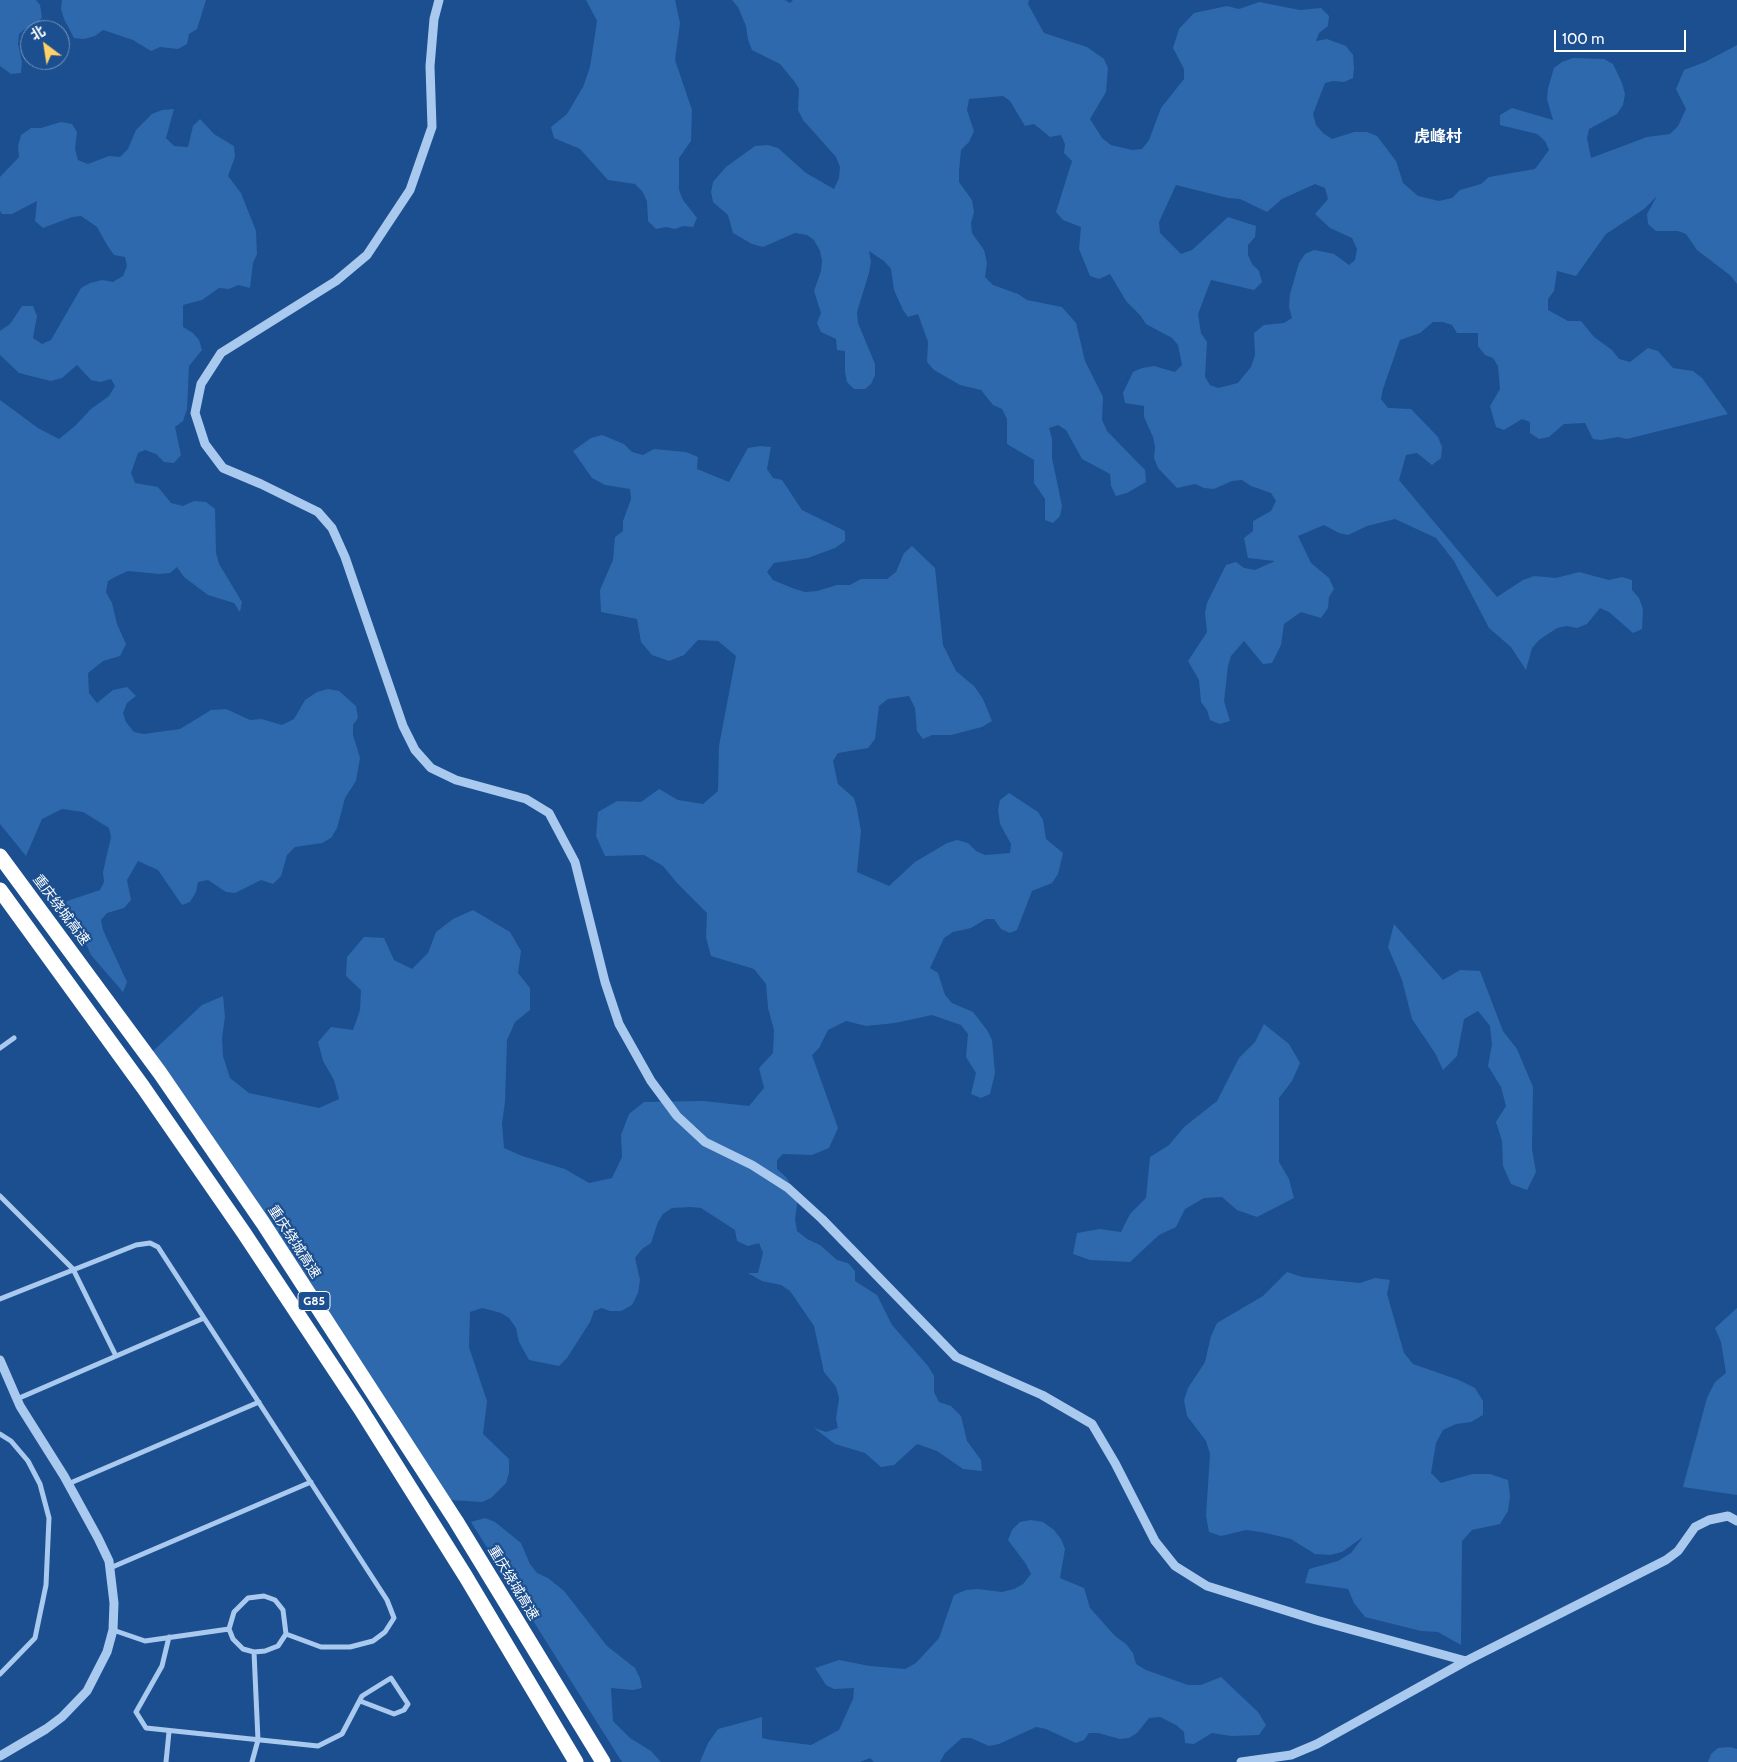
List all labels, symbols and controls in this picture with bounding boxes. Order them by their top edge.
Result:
north arrow [20,20,70,70]
scale bar [1557,20,1690,52]
text: 北 [27,22,48,44]
text: 100 m [1562,30,1604,48]
district label: 虎峰村 [1414,127,1462,147]
street label: 重庆绕城高速 [29,871,93,949]
street label: 重庆绕城高速 [264,1202,324,1282]
road number: G85 [298,1292,330,1310]
street label: 重庆绕城高速 [484,1543,542,1623]

